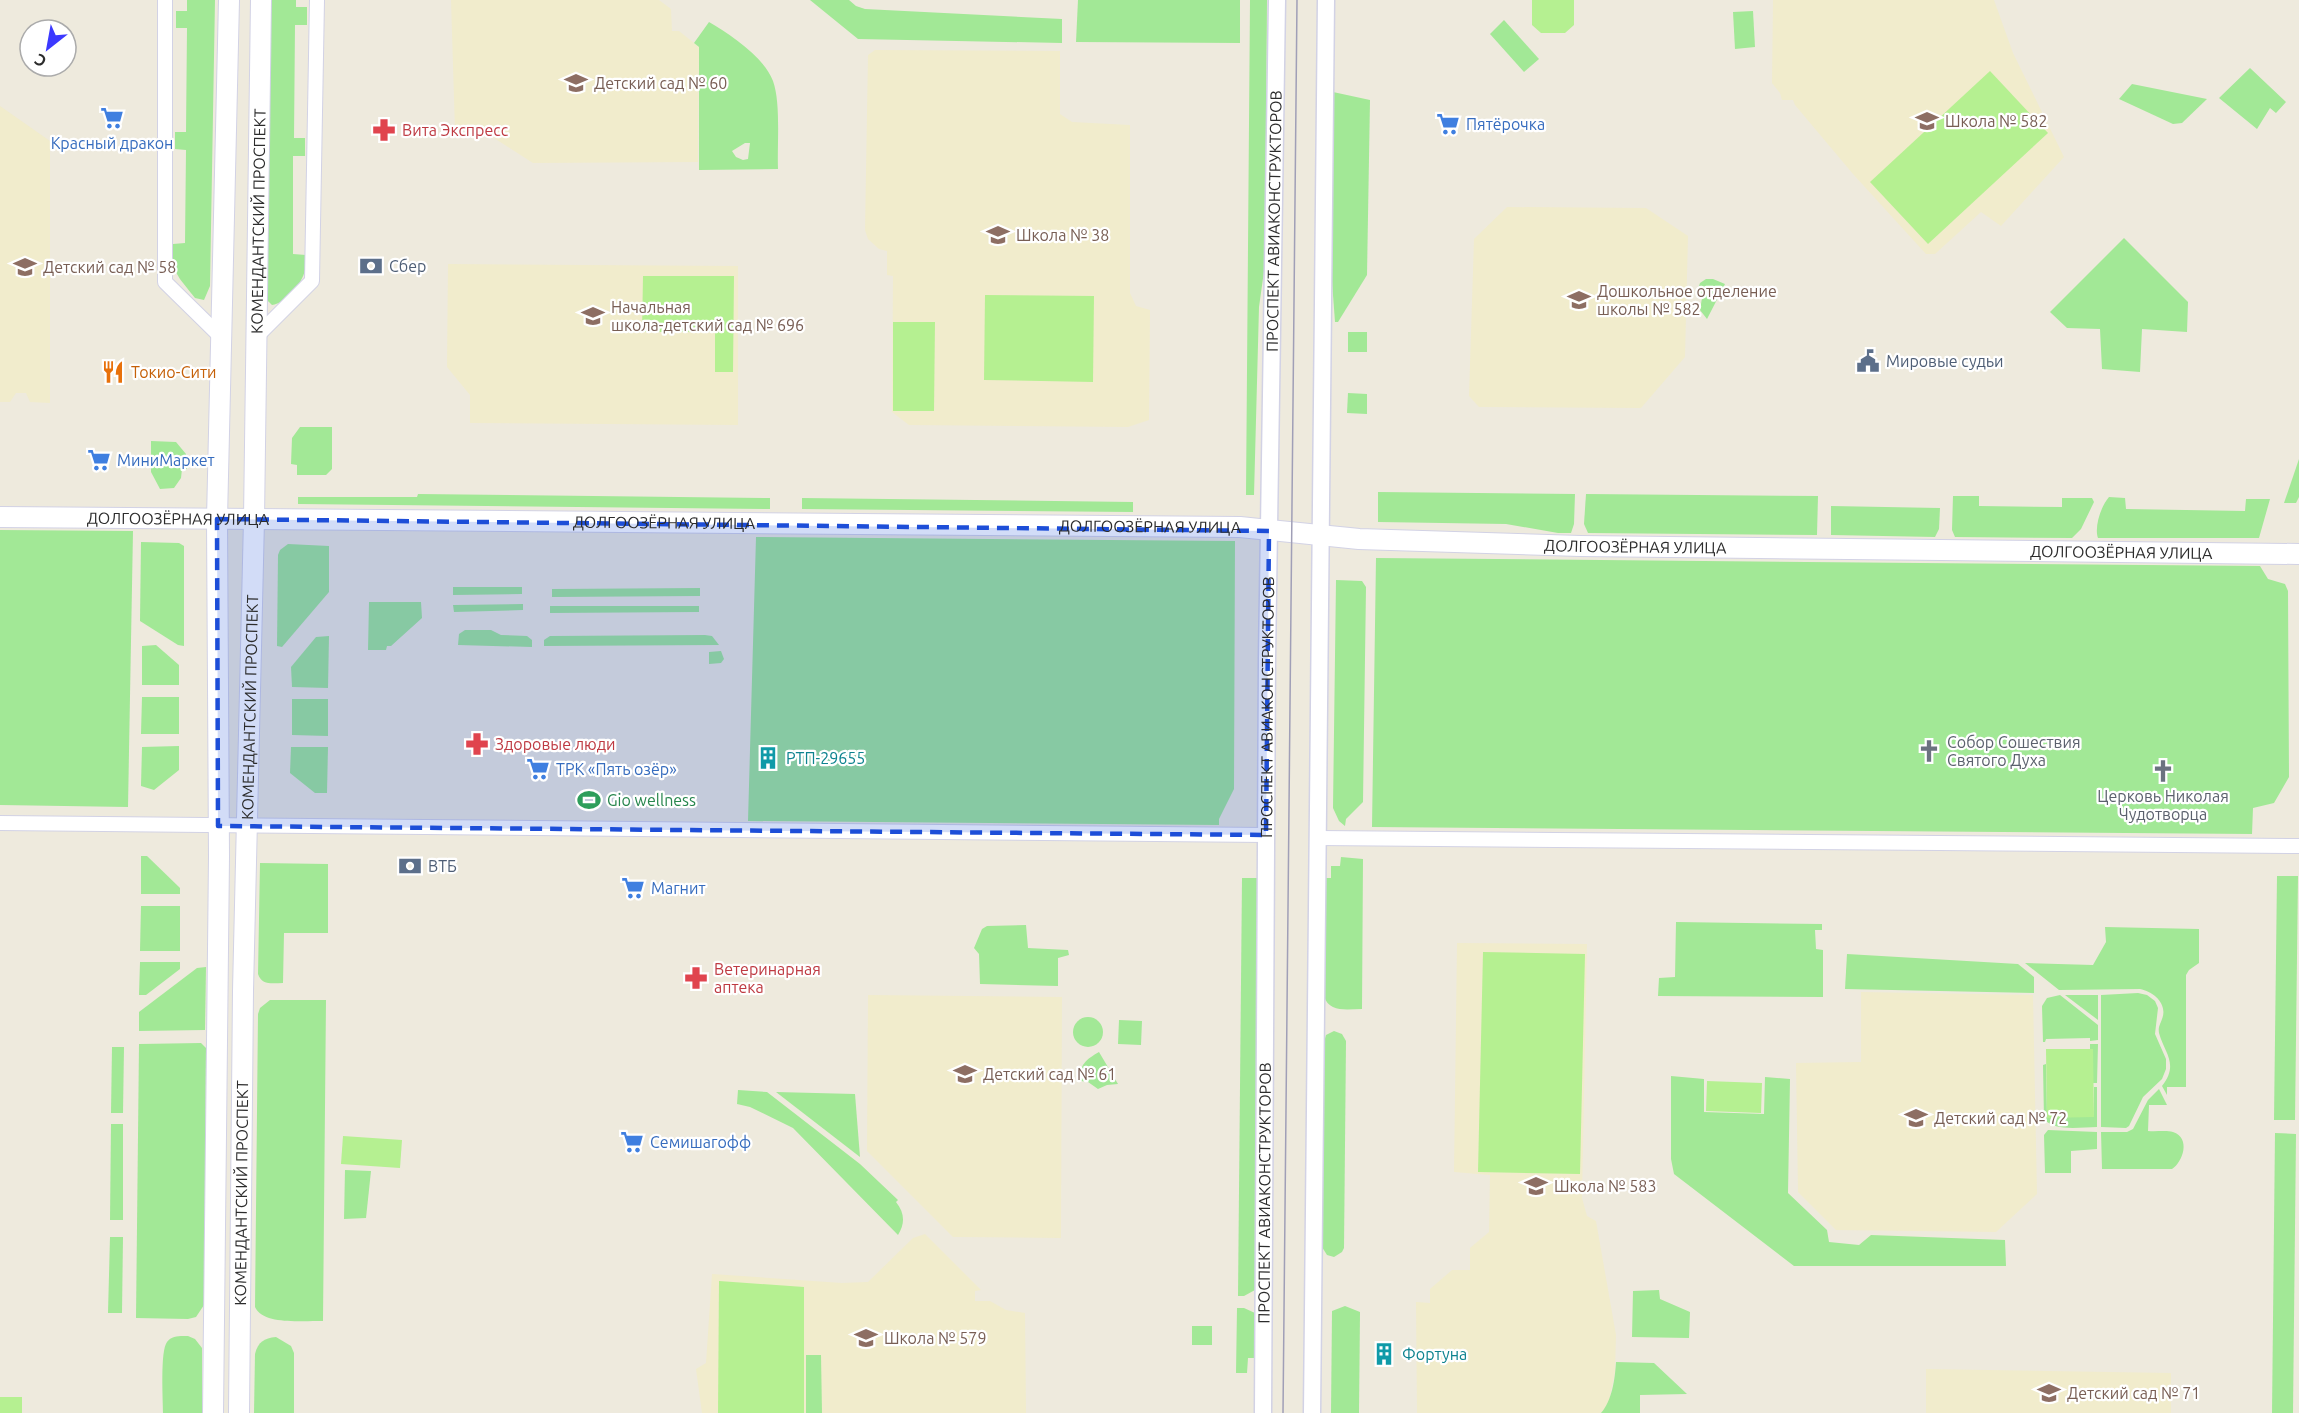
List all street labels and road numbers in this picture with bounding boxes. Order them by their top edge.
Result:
street label: ПРОСПЕКТ АВИАКОНСТРУКТОРОВ [1263,90,1285,352]
street label: КОМЕНДАНТСКИЙ ПРОСПЕКТ [247,108,269,334]
street label: ДОЛГООЗЁРНАЯ УЛИЦА [87,509,270,528]
street label: ДОЛГООЗЁРНАЯ УЛИЦА [573,513,756,532]
street label: ДОЛГООЗЁРНАЯ УЛИЦА [1059,517,1242,536]
street label: ДОЛГООЗЁРНАЯ УЛИЦА [1544,536,1727,557]
street label: ДОЛГООЗЁРНАЯ УЛИЦА [2030,542,2213,562]
street label: ПРОСПЕКТ АВИАКОНСТРУКТОРОВ [1257,576,1277,838]
street label: КОМЕНДАНТСКИЙ ПРОСПЕКТ [238,594,261,820]
street label: ПРОСПЕКТ АВИАКОНСТРУКТОРОВ [1254,1062,1274,1324]
street label: КОМЕНДАНТСКИЙ ПРОСПЕКТ [231,1080,251,1306]

